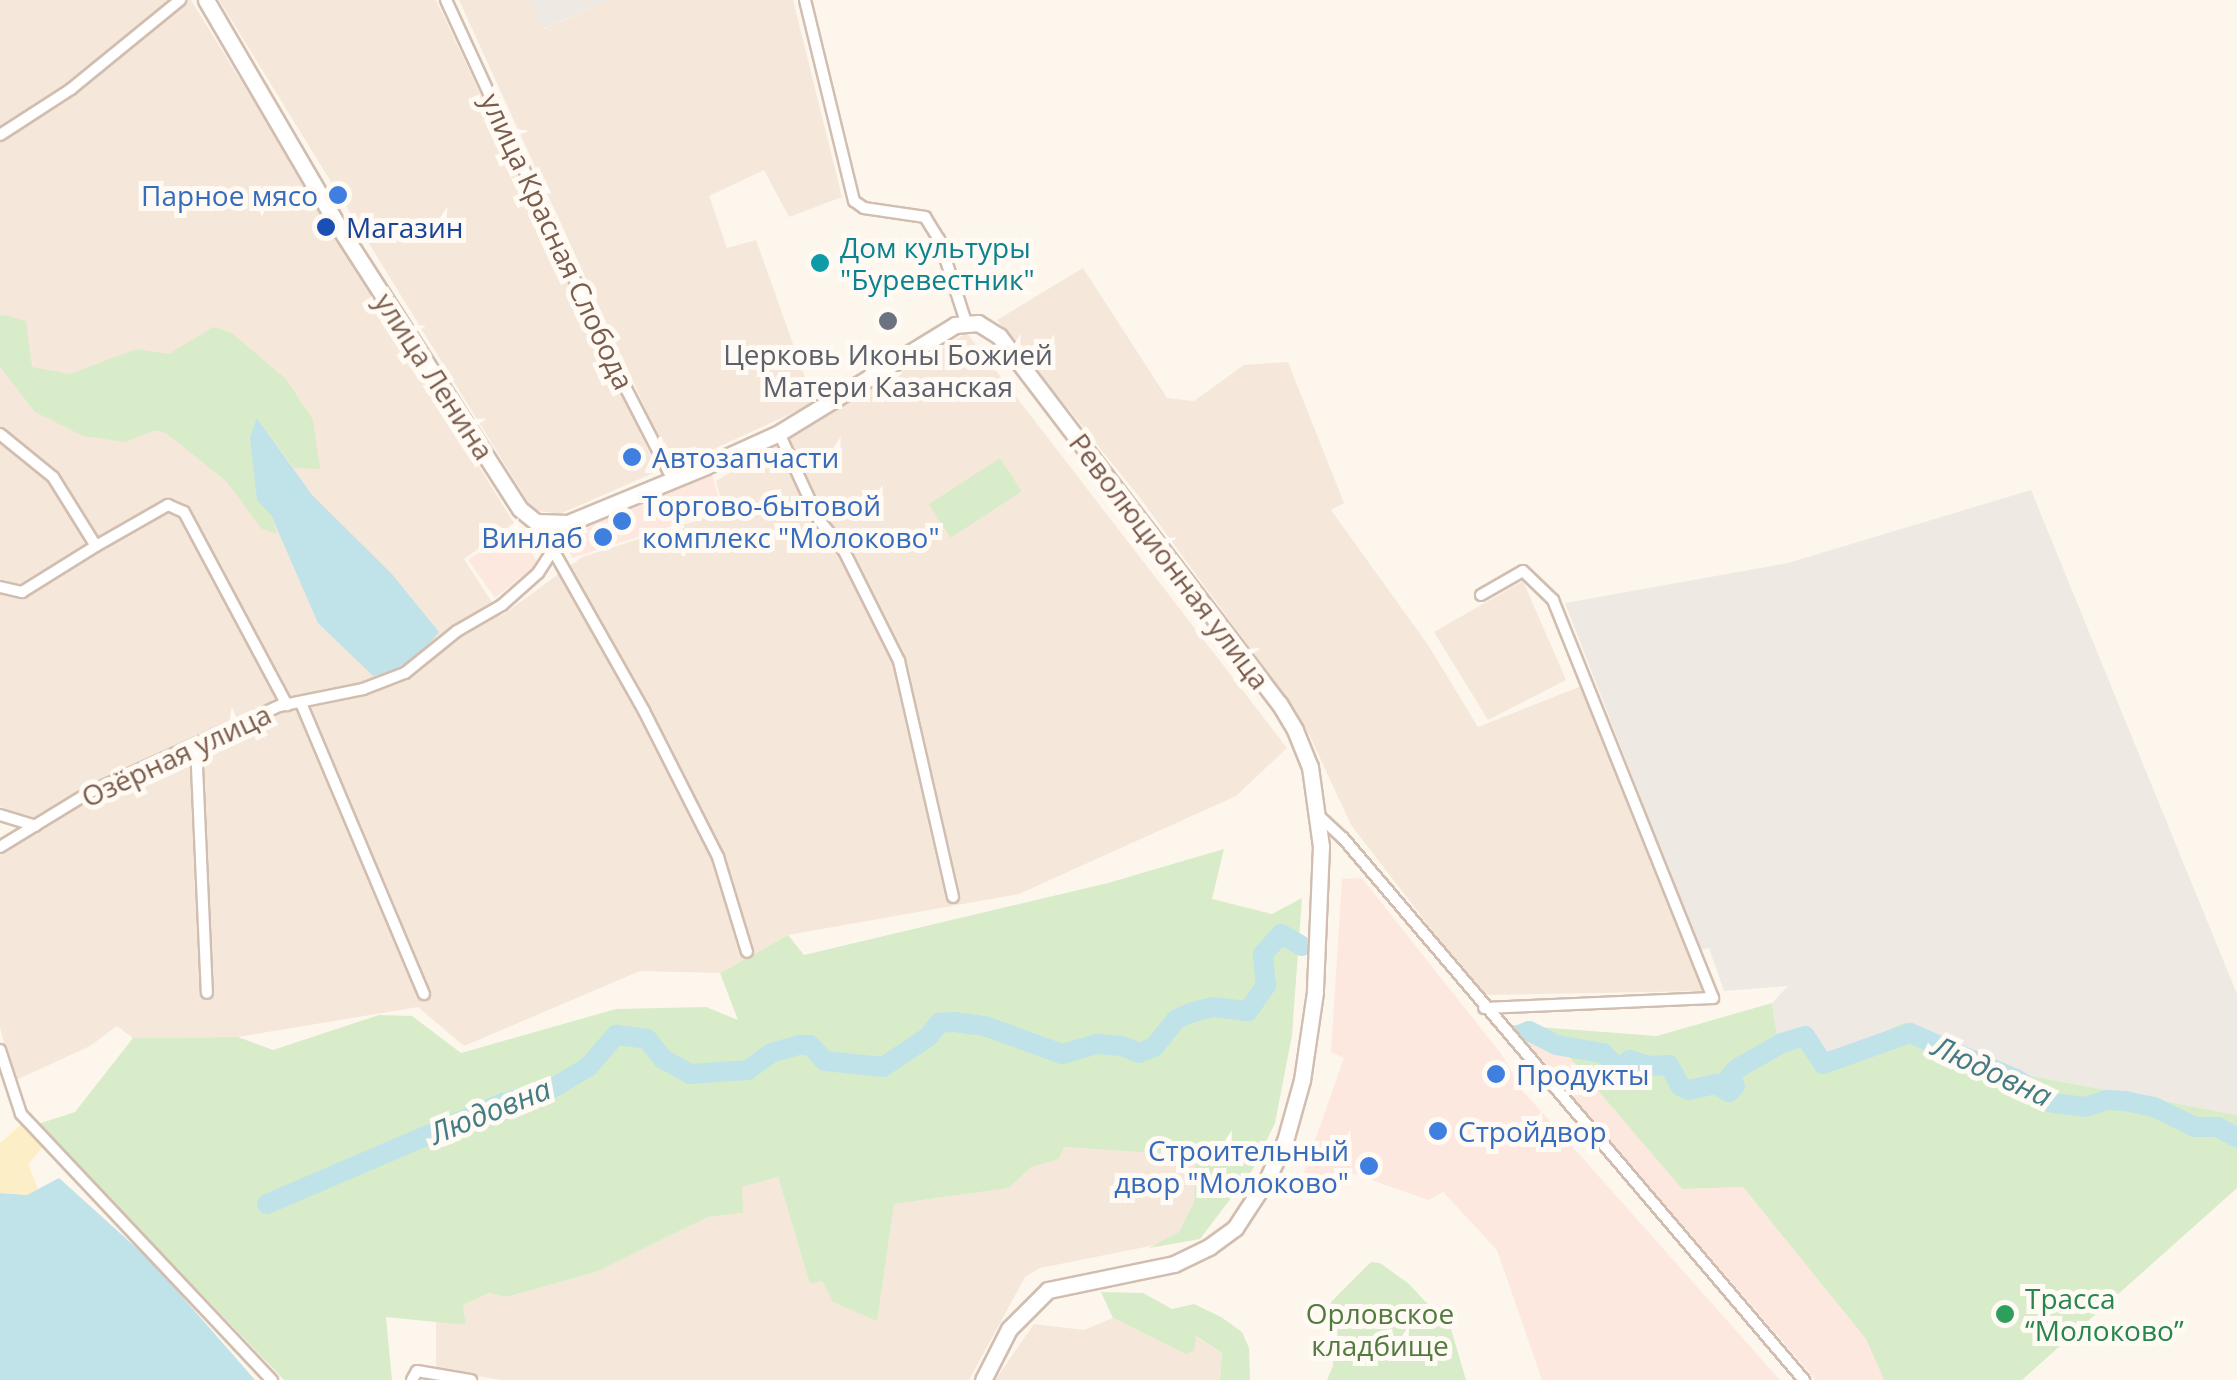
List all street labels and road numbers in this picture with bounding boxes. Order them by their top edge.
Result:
street label: улица Красная Слобода [475,87,641,395]
street label: улица Ленина [369,286,501,466]
street label: Революционная улица [1063,426,1277,696]
street label: Озёрная улица [76,696,276,814]

